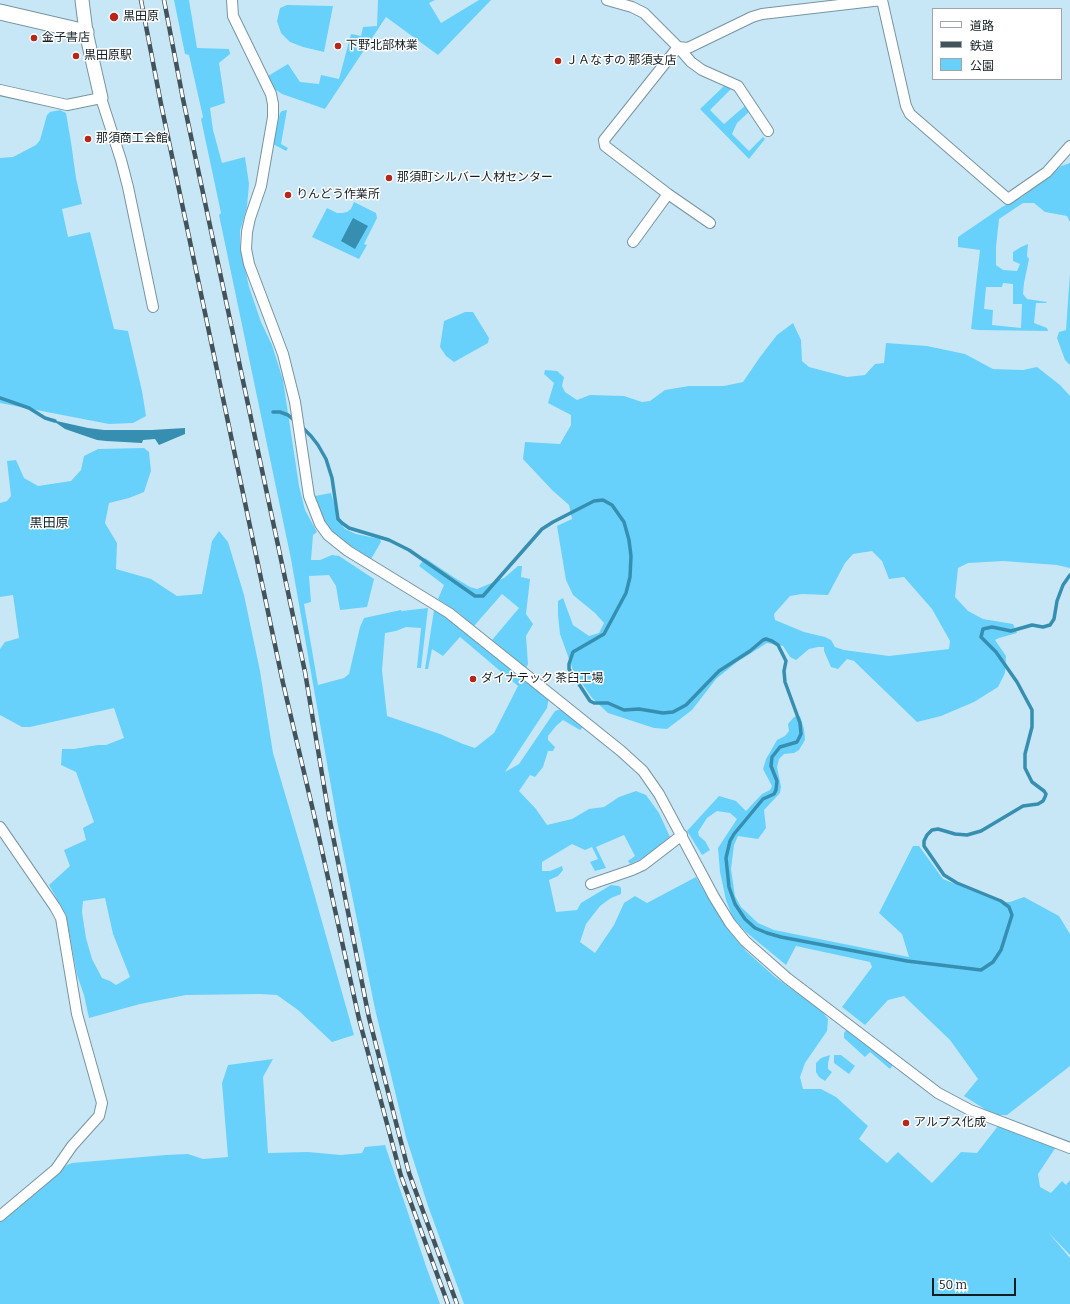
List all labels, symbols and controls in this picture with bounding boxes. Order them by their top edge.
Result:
legend [932,8,1062,80]
place label: 黒田原 [123,10,159,24]
marker: 黒田原 [108,11,120,23]
text: 道路 [970,19,994,33]
place label: 金子書店 [42,31,90,45]
marker: 金子書店 [29,33,39,43]
place label: 下野北部林業 [346,39,418,53]
text: 鉄道 [970,39,994,53]
marker: 下野北部林業 [333,41,343,51]
place label: 黒田原駅 [84,49,132,63]
marker: 黒田原駅 [71,51,81,61]
place label: ＪＡなすの 那須支店 [566,54,676,68]
marker: ＪＡなすの 那須支店 [553,56,563,66]
text: 公園 [970,59,994,73]
place label: 那須商工会館 [96,132,168,146]
marker: 那須商工会館 [83,134,93,144]
place label: 那須町シルバー人材センター [397,171,553,185]
marker: 那須町シルバー人材センター [384,173,394,183]
place label: りんどう作業所 [296,188,380,202]
marker: りんどう作業所 [283,190,293,200]
district label: 黒田原 [30,515,68,531]
place label: ダイナテック 茶臼工場 [481,672,603,686]
marker: ダイナテック 茶臼工場 [468,674,478,684]
place label: アルプス化成 [914,1116,986,1130]
marker: アルプス化成 [901,1118,911,1128]
scale bar [934,1270,1018,1296]
text: 50 m [939,1278,967,1292]

